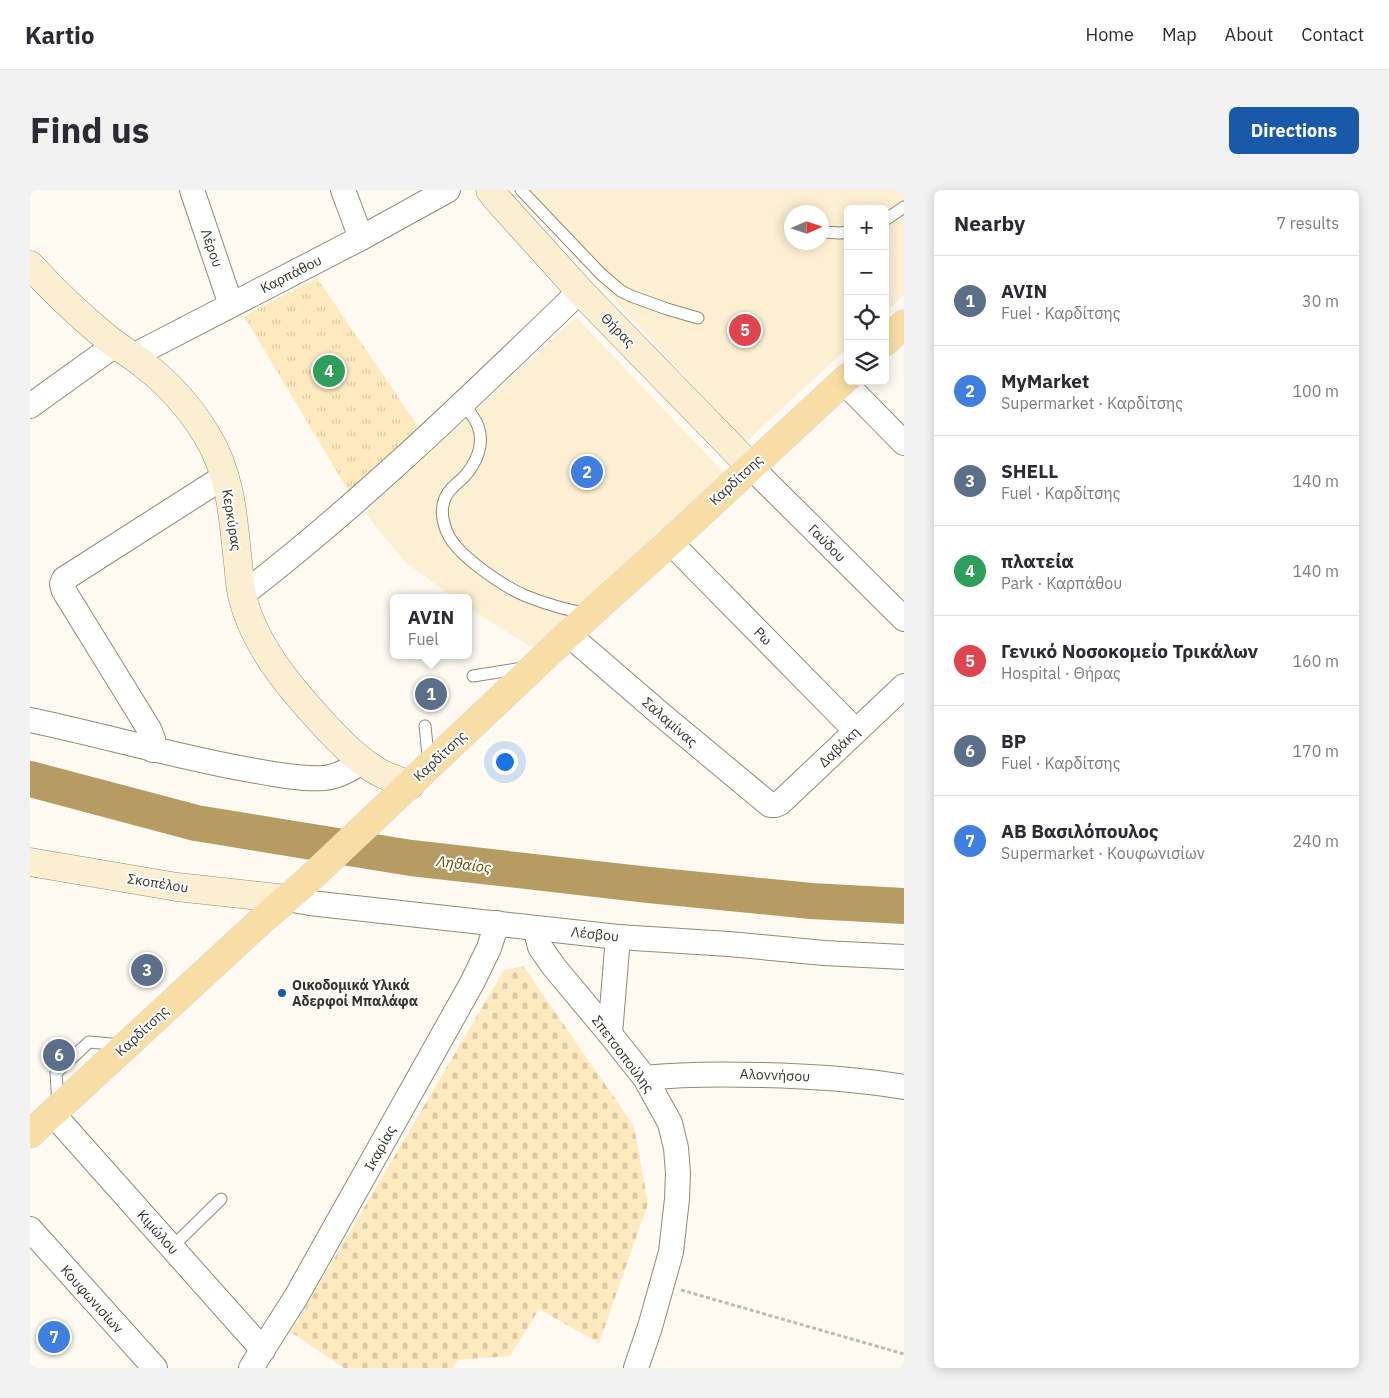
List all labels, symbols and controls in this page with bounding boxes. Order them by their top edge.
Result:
text: Kartio [25,19,95,51]
text: Home [1086,23,1134,46]
text: Map [1162,23,1197,46]
text: About [1225,23,1273,46]
text: Contact [1301,23,1364,46]
text: Find us [30,107,149,153]
button: Directions [1229,107,1359,154]
north arrow [784,205,829,250]
map controls [844,205,889,385]
button: + [844,205,889,250]
text: Nearby [954,209,1025,237]
text: 7 results [1276,213,1339,233]
street label: Λέρου [197,226,227,270]
button: − [844,250,889,295]
street label: Καρπάθου [257,251,325,297]
text: AVIN [1001,279,1047,303]
text: 1 [965,291,975,311]
text: 30 m [1302,291,1339,311]
button: locate [844,295,889,340]
text: Fuel · Καρδίτσης [1001,303,1120,323]
street label: Θήρας [597,309,639,351]
pin: 5 [729,311,761,349]
button: layers [844,340,889,385]
pin: 4 [313,352,345,390]
text: MyMarket [1001,369,1089,393]
text: 2 [965,381,975,401]
text: 100 m [1292,381,1339,401]
text: Supermarket · Καρδίτσης [1001,393,1183,413]
street label: Καρδίτσης [706,451,767,509]
pin: 2 [571,453,603,491]
text: SHELL [1001,459,1058,483]
text: 3 [965,471,975,491]
text: 140 m [1292,471,1339,491]
text: Fuel · Καρδίτσης [1001,483,1120,503]
street label: Κερκύρας [218,488,246,552]
street label: Γαύδου [804,520,850,566]
text: πλατεία [1001,549,1074,573]
text: 4 [965,561,975,581]
text: 140 m [1292,561,1339,581]
text: Park · Καρπάθου [1001,573,1122,593]
popup [390,594,472,659]
text: AVIN [408,605,454,629]
street label: Ρω [750,623,776,649]
text: Fuel [408,629,439,649]
text: Γενικό Νοσοκομείο Τρικάλων [1001,639,1258,663]
text: 5 [965,651,975,671]
text: 160 m [1292,651,1339,671]
text: Hospital · Θήρας [1001,663,1121,683]
pin: 1 [415,675,447,713]
street label: Σαλαμίνας [639,693,701,751]
street label: Δαβάκη [815,723,863,771]
street label: Καρδίτσης [410,727,471,785]
text: BP [1001,729,1026,753]
text: 6 [965,741,975,761]
text: 170 m [1292,741,1339,761]
your location [492,749,518,775]
text: Fuel · Καρδίτσης [1001,753,1120,773]
text: ΑΒ Βασιλόπουλος [1001,819,1159,843]
text: 7 [965,831,975,851]
text: 240 m [1292,831,1339,851]
text: Supermarket · Κουφωνισίων [1001,843,1205,863]
water label: Ληθαίος [435,851,493,877]
street label: Σκοπέλου [126,869,190,897]
street label: Λέσβου [570,923,620,945]
pin: 3 [131,951,163,989]
place label: Οικοδομικά Υλικά Αδερφοί Μπαλάφα [292,976,418,1010]
marker: Οικοδομικά Υλικά Αδερφοί Μπαλάφα [276,987,288,999]
street label: Καρδίτσης [112,1002,173,1060]
street label: Σπετσοπούλης [588,1012,658,1096]
pin: 6 [43,1036,75,1074]
street label: Αλοννήσου [739,1065,811,1085]
street label: Ικαρίας [360,1122,400,1174]
street label: Κιμώλου [133,1206,183,1258]
street label: Κουφωνισίων [57,1261,127,1337]
pin: 7 [38,1318,70,1356]

